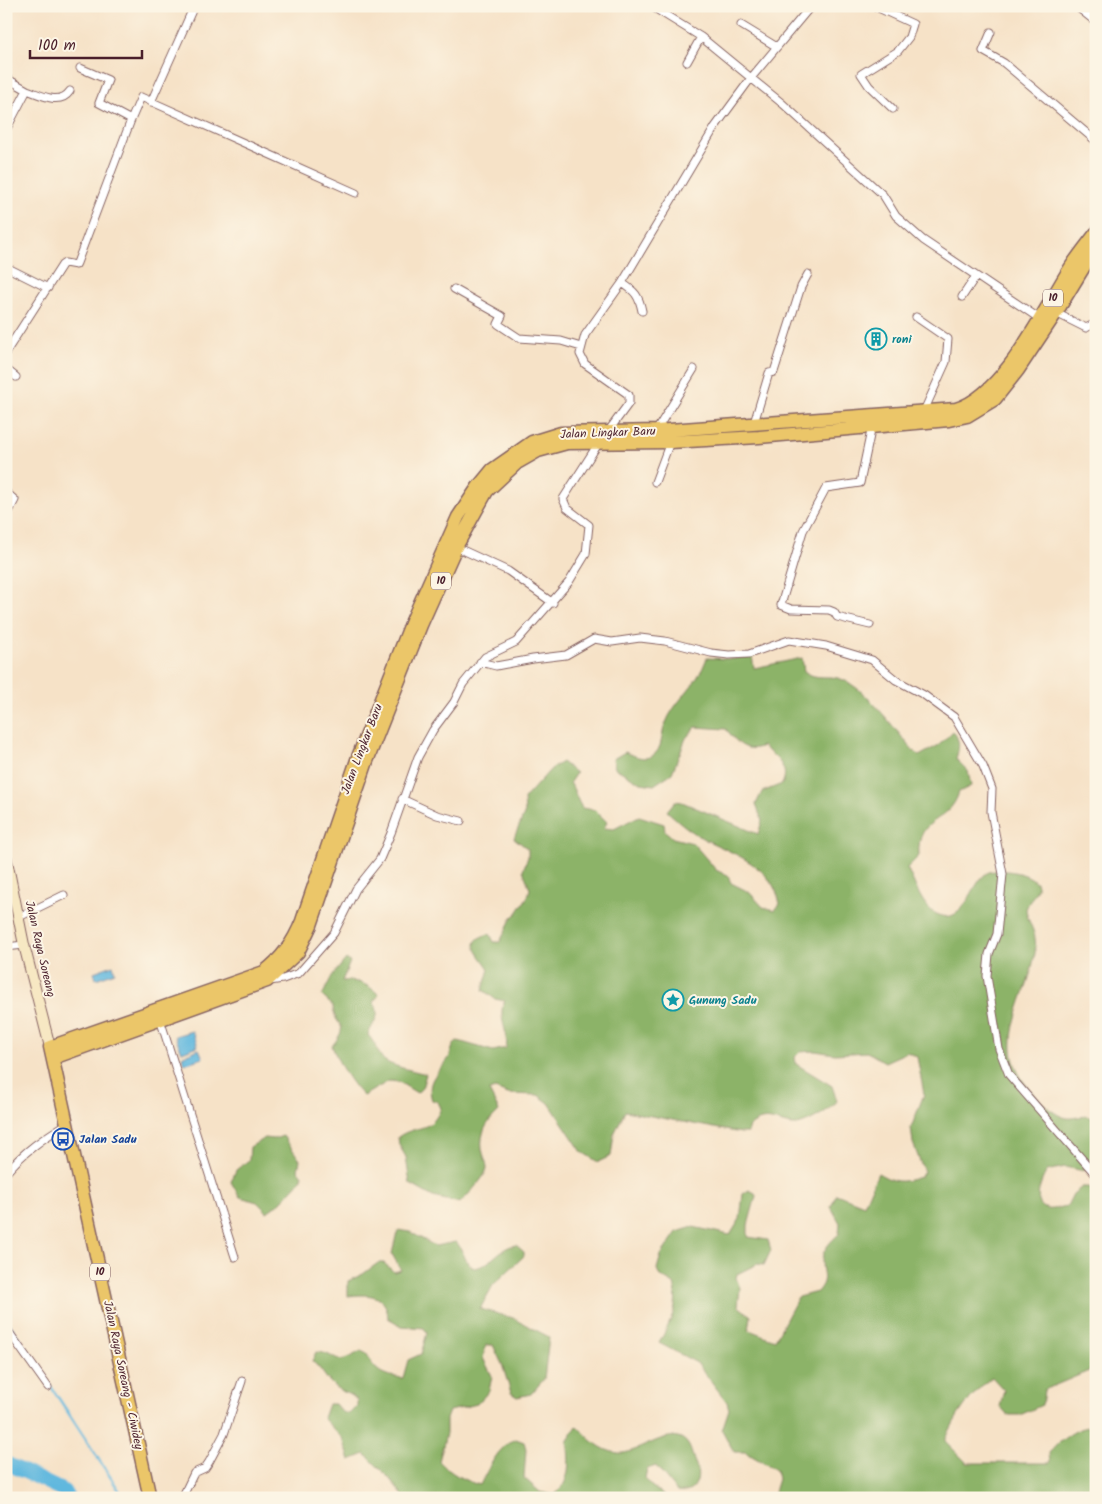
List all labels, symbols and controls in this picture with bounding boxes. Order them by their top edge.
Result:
scale bar [30,28,142,60]
text: 100 m [38,34,76,58]
road number: 10 [1043,290,1063,306]
building icon: roni [864,327,888,351]
place label: roni [892,330,912,349]
street label: Jalan Lingkar Baru [560,422,656,444]
road number: 10 [431,572,451,590]
street label: Jalan Lingkar Baru [336,701,388,797]
street label: Jalan Raya Soreang [20,899,60,999]
place icon: Gunung Sadu [661,988,685,1012]
place label: Gunung Sadu [689,991,757,1010]
bus stop icon: Jalan Sadu [51,1127,75,1151]
place label: Jalan Sadu [79,1130,137,1149]
road number: 10 [90,1264,110,1280]
street label: Jalan Raya Soreang - Ciwidey [98,1299,148,1452]

